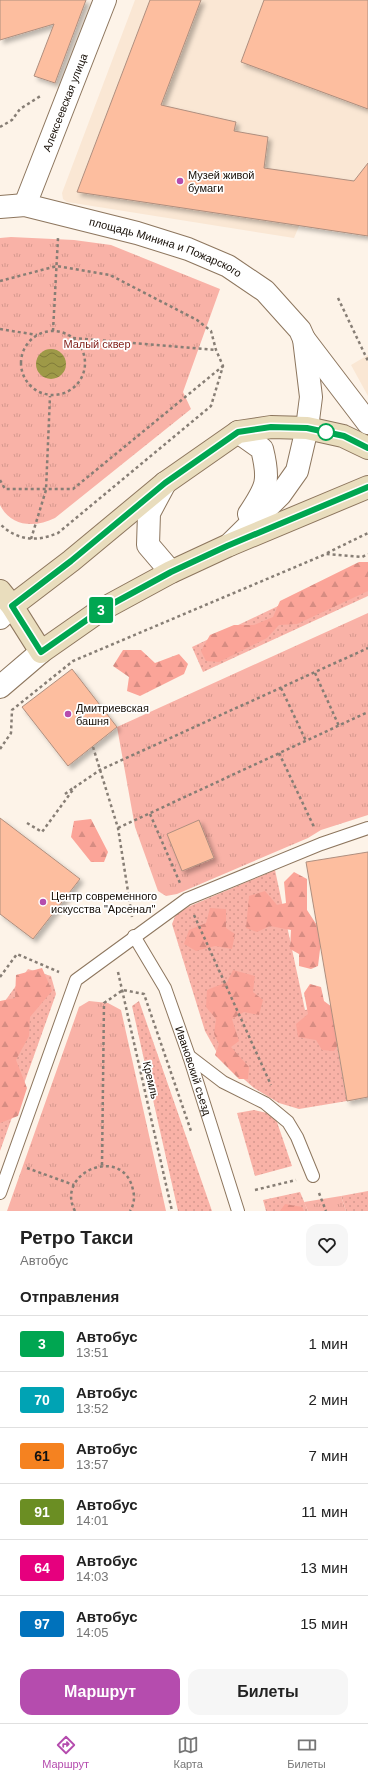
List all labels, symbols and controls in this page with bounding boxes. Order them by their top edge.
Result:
street label: Алексеевская улица [40,51,90,153]
place label: Музей живой бумаги [188,169,255,194]
marker: Музей живой бумаги [175,176,185,186]
street label: площадь Минина и Пожарского [88,215,244,279]
park label: Малый сквер [63,338,131,350]
unlabelled marker [317,423,335,441]
line badge: 3 [88,597,114,623]
text: 3 [97,602,105,618]
place label: Дмитриевская башня [76,702,149,727]
marker: Дмитриевская башня [63,709,73,719]
place label: Центр современного искусства "Арсенал" [51,890,157,915]
marker: Центр современного искусства "Арсенал" [38,897,48,907]
street label: Ивановский съезд [173,1025,214,1117]
street label: Кремль [141,1060,161,1100]
button: heart [306,1224,348,1266]
text: Ретро Такси [20,1227,134,1248]
text: Автобус [20,1253,68,1268]
text: Отправления [20,1288,119,1305]
text: Автобус [76,1328,138,1345]
text: 1 мин [309,1335,348,1352]
text: 3 [38,1336,46,1352]
text: 13:51 [76,1345,109,1360]
text: Автобус [76,1384,138,1401]
text: 2 мин [309,1391,348,1408]
text: 70 [34,1392,50,1408]
text: 13:52 [76,1401,109,1416]
text: Автобус [76,1440,138,1457]
text: 7 мин [309,1447,348,1464]
text: 61 [34,1448,50,1464]
text: 13:57 [76,1457,109,1472]
text: Автобус [76,1496,138,1513]
text: 11 мин [301,1503,348,1520]
text: 91 [34,1504,50,1520]
text: 14:01 [76,1513,109,1528]
text: Автобус [76,1552,138,1569]
text: 13 мин [300,1559,348,1576]
text: 64 [34,1560,50,1576]
text: 14:03 [76,1569,109,1584]
text: Автобус [76,1608,138,1625]
text: 15 мин [300,1615,348,1632]
text: 97 [34,1616,50,1632]
text: 14:05 [76,1625,109,1640]
button: Маршрут [20,1669,180,1715]
button: Билеты [188,1669,348,1715]
tab: Маршрут [42,1734,89,1770]
tab: Карта [173,1734,203,1770]
tab: Билеты [287,1734,326,1770]

